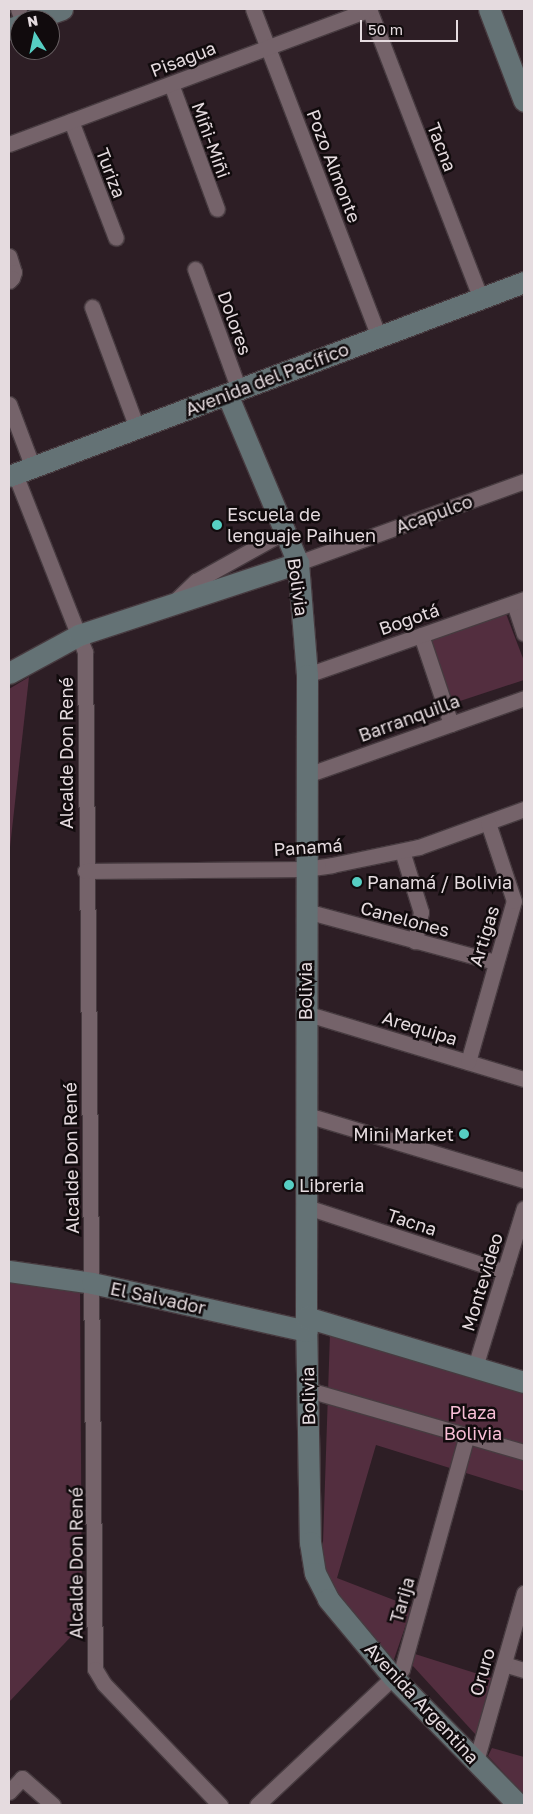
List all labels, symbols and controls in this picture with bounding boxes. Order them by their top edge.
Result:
north arrow [10,10,60,60]
scale bar [363,10,460,42]
text: N [26,11,39,30]
text: 50 m [368,20,403,38]
street label: Pisagua [147,37,219,81]
street label: Miñi-Miñi [187,99,235,181]
street label: Pozo Almonte [302,106,366,226]
street label: Tacna [423,119,461,175]
street label: Turiza [92,145,130,201]
street label: Dolores [213,288,257,358]
street label: Avenida del Pacífico [182,338,352,420]
street label: Acapulco [393,490,475,538]
place label: Escuela de lenguaje Paihuen [227,504,376,546]
marker: Escuela de lenguaje Paihuen [211,519,223,531]
street label: Bolivia [283,557,313,617]
street label: Bogotá [376,599,442,639]
street label: Alcalde Don René [55,677,77,829]
street label: Barranquilla [356,690,462,746]
street label: Panamá [273,834,343,860]
place label: Panamá / Bolivia [367,871,512,893]
marker: Panamá / Bolivia [351,876,363,888]
street label: Canelones [358,897,452,941]
street label: Artigas [465,903,503,969]
street label: Bolivia [294,962,316,1020]
street label: Arequipa [380,1006,460,1050]
street label: Alcalde Don René [59,1082,83,1234]
place label: Mini Market [353,1123,454,1145]
marker: Mini Market [458,1128,470,1140]
place label: Libreria [299,1174,364,1196]
marker: Libreria [283,1179,295,1191]
street label: Tacna [385,1204,439,1240]
street label: Montevideo [457,1230,507,1334]
street label: El Salvador [108,1277,208,1319]
street label: Bolivia [297,1367,319,1425]
park label: Plaza Bolivia [444,1402,502,1445]
street label: Alcalde Don René [65,1487,87,1639]
street label: Tarija [385,1575,419,1625]
street label: Avenida Argentina [360,1638,484,1768]
street label: Oruro [465,1646,499,1698]

